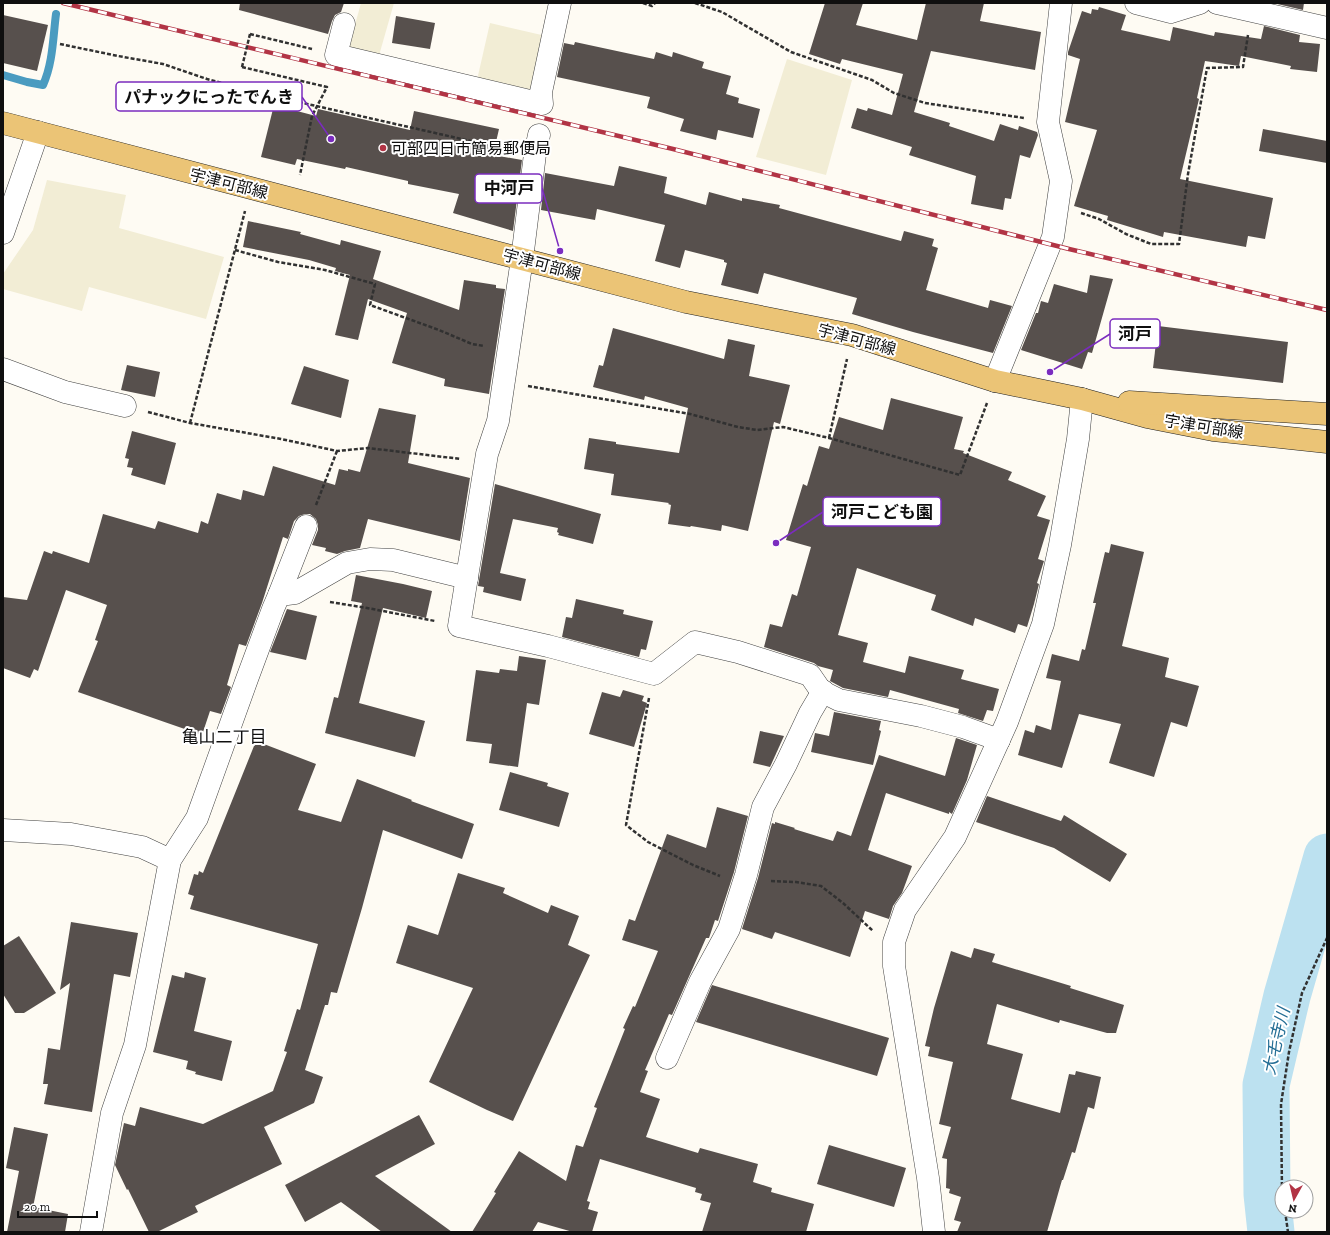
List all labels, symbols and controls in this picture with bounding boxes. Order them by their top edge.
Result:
callout: パナックにったでんき [116,82,302,111]
text: パナックにったでんき [124,87,294,107]
place label: 可部四日市簡易郵便局 [391,139,551,158]
marker: 可部四日市簡易郵便局 [378,143,388,153]
street label: 宇津可部線 [188,165,270,202]
callout: 中河戸 [475,174,542,203]
text: 中河戸 [484,178,535,198]
street label: 宇津可部線 [501,245,583,284]
callout: 河戸 [1110,319,1160,348]
street label: 宇津可部線 [816,320,898,359]
text: 河戸 [1118,324,1152,344]
street label: 宇津可部線 [1163,411,1245,442]
callout: 河戸こども園 [823,497,941,526]
text: 河戸こども園 [831,502,933,522]
district label: 亀山二丁目 [182,727,267,747]
water label: 大毛寺川 [1259,1004,1294,1076]
north arrow [1274,1179,1314,1219]
scale bar [18,1193,97,1219]
text: 20 m [24,1200,51,1214]
text: N [1287,1201,1298,1215]

